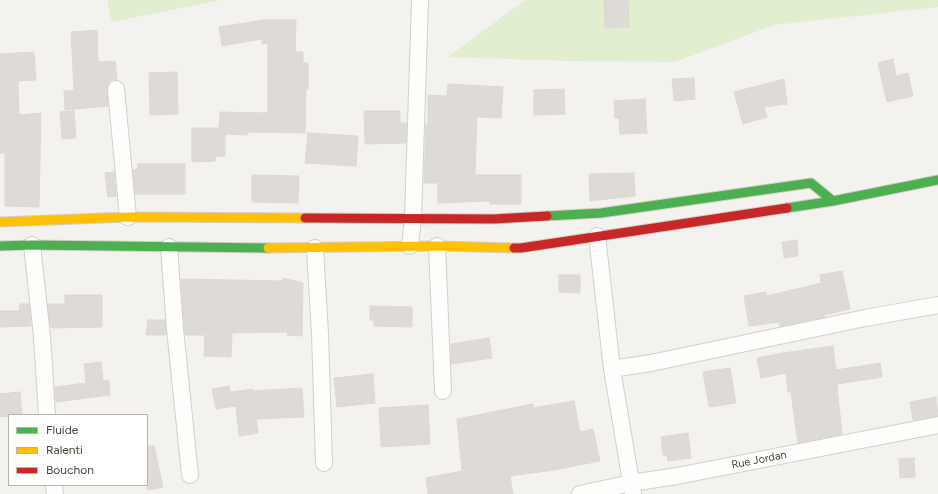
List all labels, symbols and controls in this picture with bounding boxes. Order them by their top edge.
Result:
legend [8,414,148,486]
text: Fluide [46,423,78,437]
text: Ralenti [46,443,83,457]
street label: Rue Jordan [730,448,788,472]
text: Bouchon [46,463,94,477]

